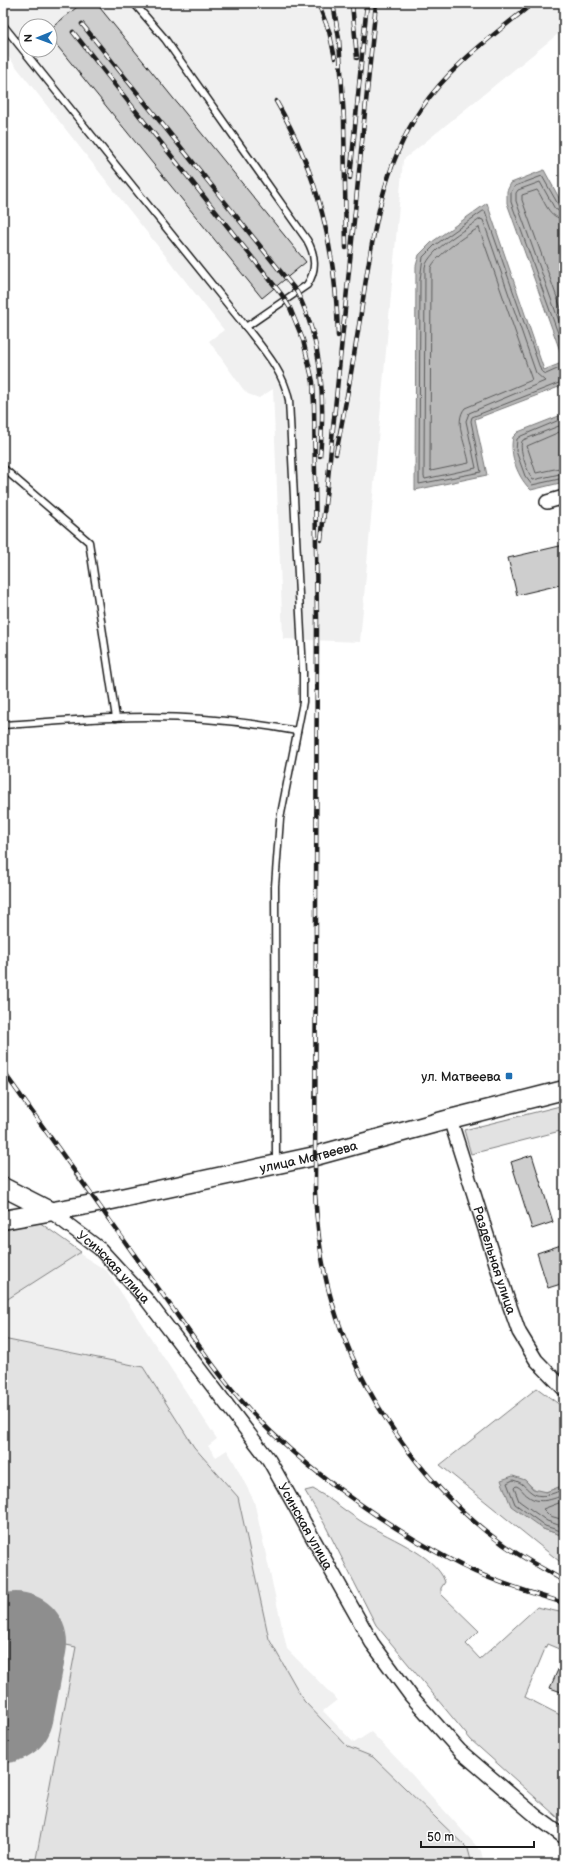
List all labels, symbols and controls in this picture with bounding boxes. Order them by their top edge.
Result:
north arrow [18,18,58,58]
text: N [22,34,35,42]
place label: ул. Матвеева [421,1069,501,1085]
marker: ул. Матвеева [504,1071,514,1081]
street label: улица Матвеева [258,1138,360,1177]
street label: Раздельная улица [469,1204,519,1317]
street label: Усинская улица [74,1227,153,1307]
street label: Усинская улица [274,1480,336,1573]
scale bar [421,1823,534,1849]
text: 50 m [427,1830,454,1845]

